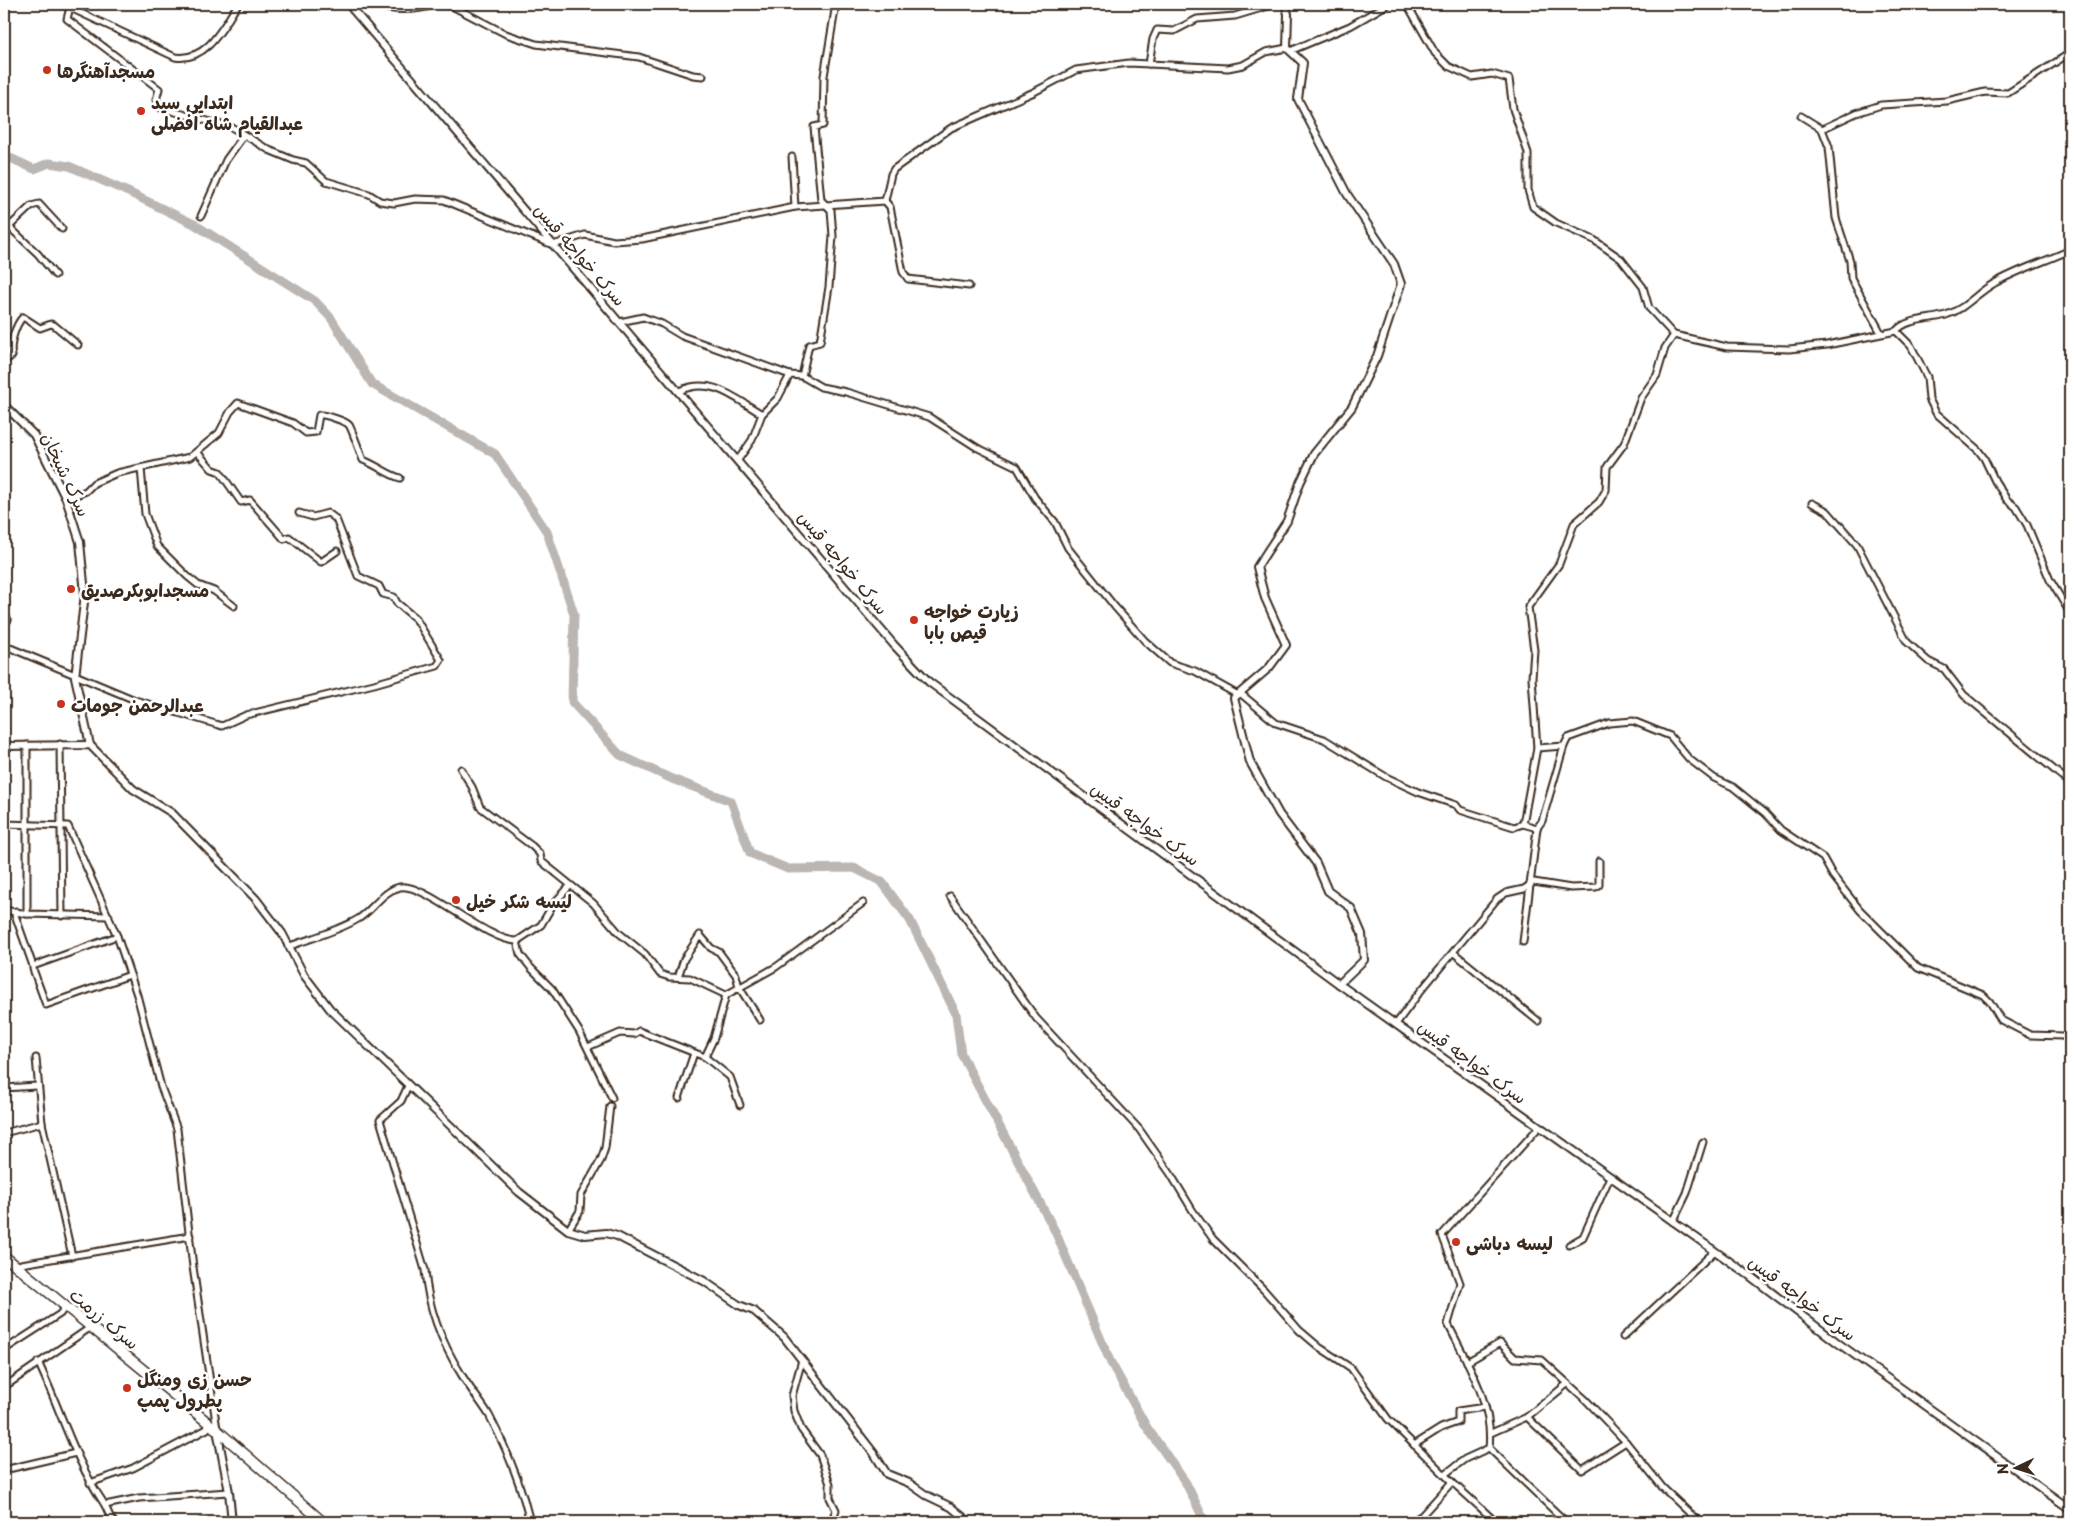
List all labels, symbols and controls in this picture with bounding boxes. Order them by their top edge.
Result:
place label: مسجدآهنگرها [57,57,155,84]
marker: مسجدآهنگرها [41,64,53,76]
place label: ابتدایی سید عبدالقیام شاه افضلی [151,88,303,138]
marker: ابتدایی سید عبدالقیام شاه افضلی [135,105,147,117]
street label: سرک خواجه قیس [528,196,634,312]
street label: سرک شیخان [36,427,98,521]
street label: سرک خواجه قیس [792,504,896,620]
place label: مسجدابوبکرصدیق [81,576,209,603]
marker: مسجدابوبکرصدیق [65,583,77,595]
place label: زیارت خواجه قیص بابا [924,597,1019,645]
marker: زیارت خواجه قیص بابا [908,614,920,626]
place label: عبدالرحمن جومات [71,691,204,718]
marker: عبدالرحمن جومات [55,698,67,710]
street label: سرک خواجه قیس [1086,774,1206,872]
place label: لیسه شکر خیل [466,887,572,914]
marker: لیسه شکر خیل [450,894,462,906]
street label: سرک خواجه قیس [1413,1012,1533,1110]
place label: لیسه دباشی [1466,1229,1553,1256]
marker: لیسه دباشی [1450,1236,1462,1248]
street label: سرک خواجه قیس [1743,1247,1863,1347]
street label: سرک زرمت [64,1281,146,1355]
place label: حسن زی ومنگل پطرول پمپ [137,1365,252,1413]
marker: حسن زی ومنگل پطرول پمپ [121,1382,133,1394]
north arrow [1992,1444,2042,1494]
text: N [1992,1463,2013,1475]

